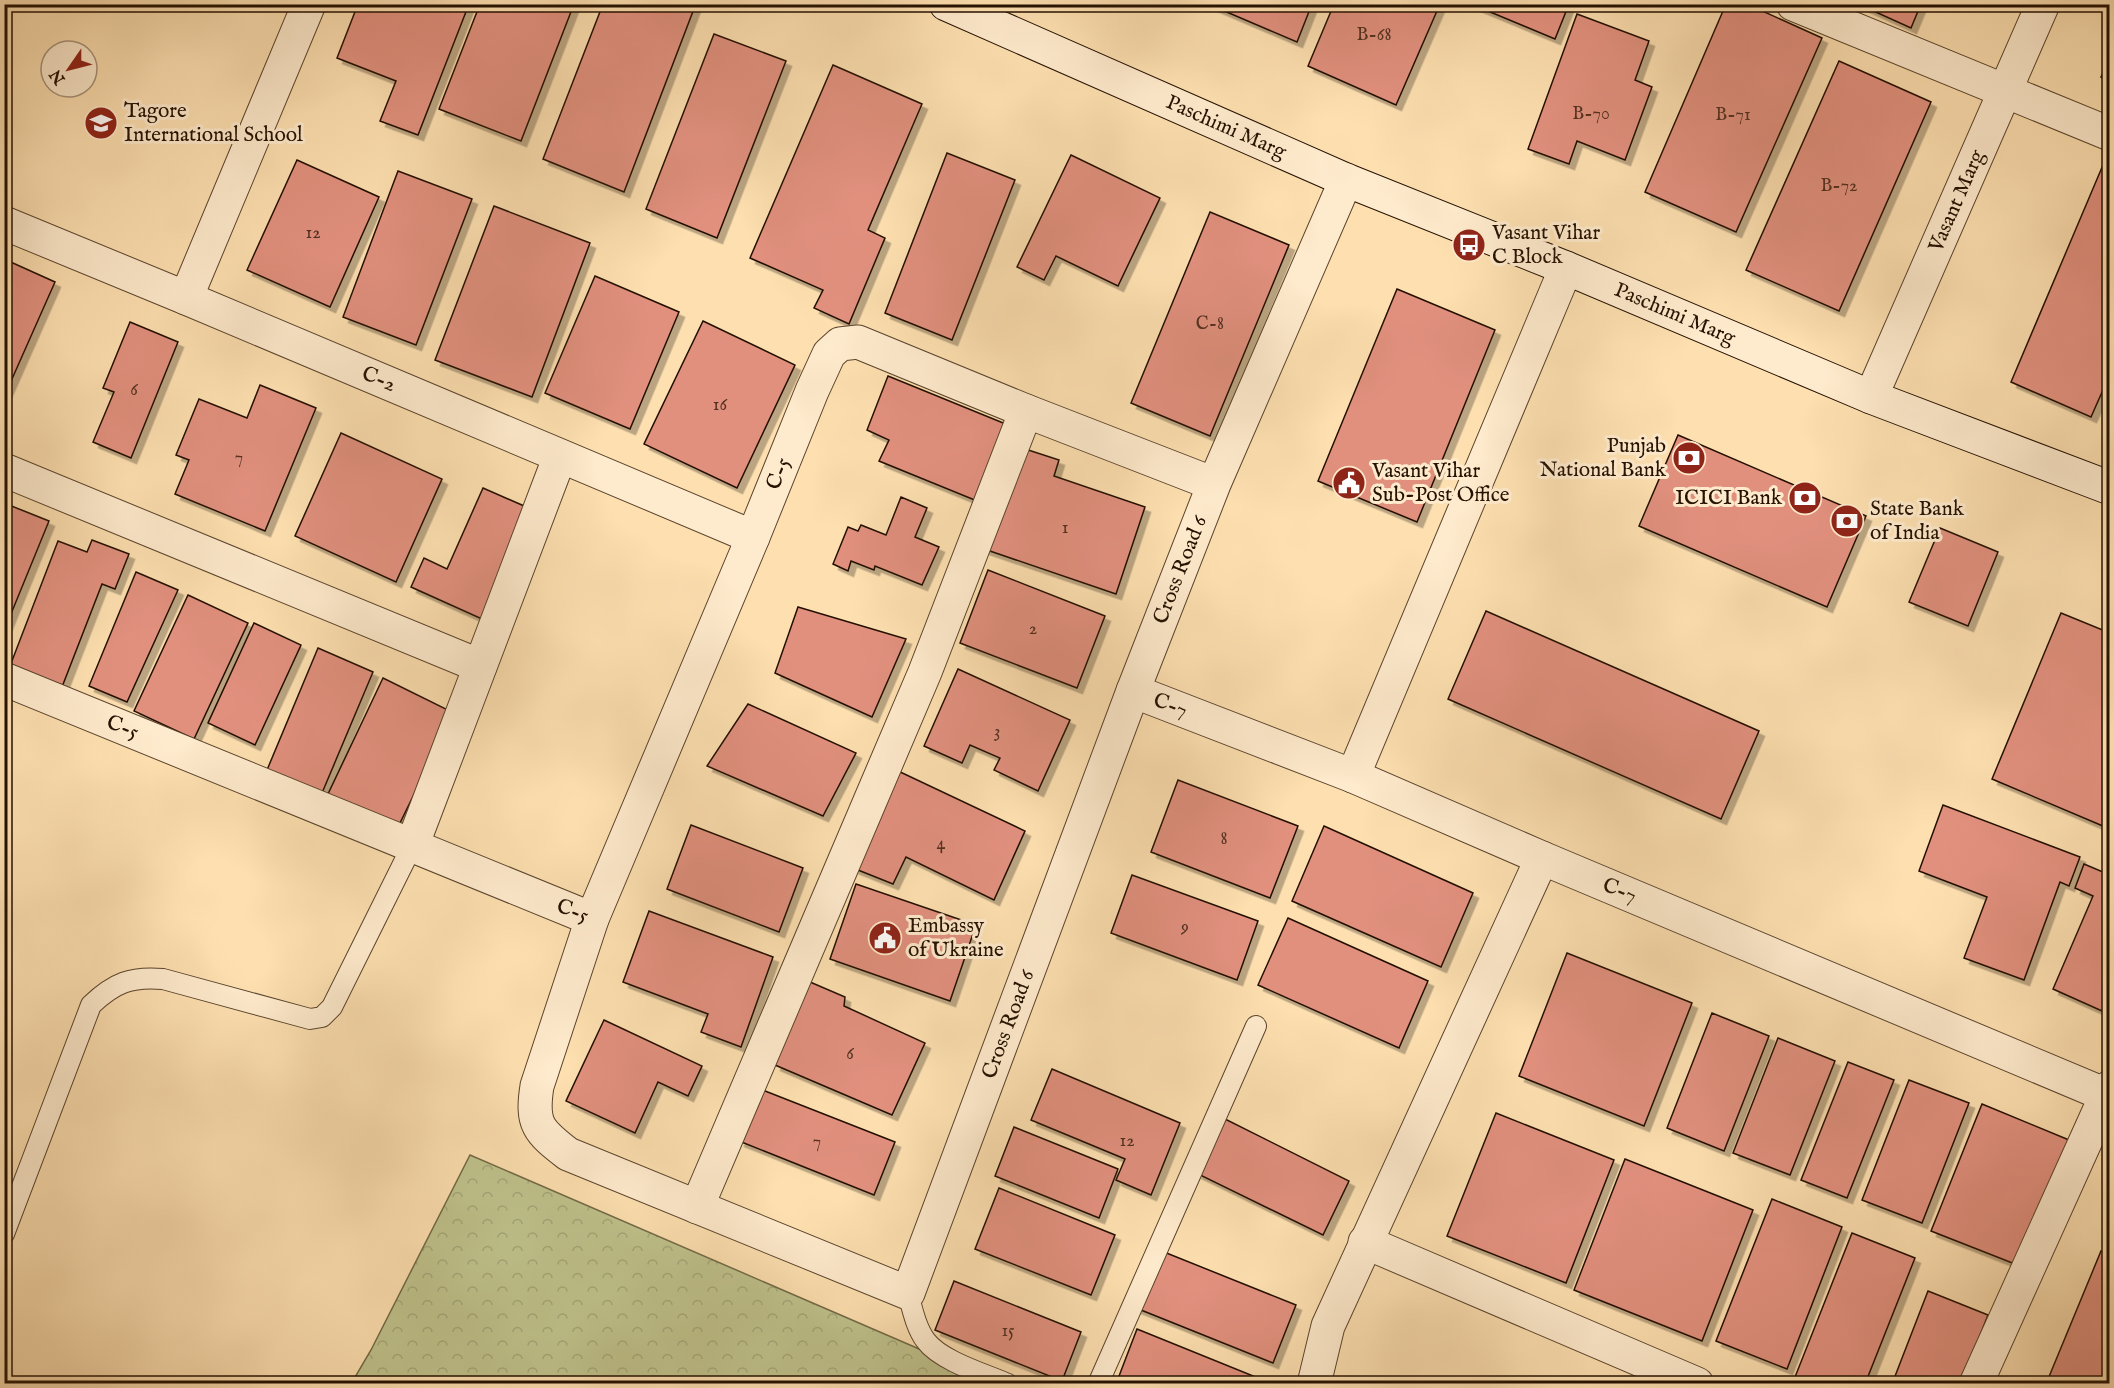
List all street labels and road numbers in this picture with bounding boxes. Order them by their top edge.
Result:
street label: Paschimi Marg [1162,89,1291,166]
street label: Vasant Marg [1922,145,1991,257]
street label: Paschimi Marg [1610,276,1740,352]
street label: C-2 [358,360,400,398]
street label: C-5 [760,454,798,494]
street label: Cross Road 6 [1147,511,1214,628]
street label: C-7 [1149,687,1191,724]
street label: C-5 [102,709,143,746]
street label: C-7 [1598,871,1641,910]
street label: C-5 [552,892,593,930]
street label: Cross Road 6 [976,965,1041,1083]

